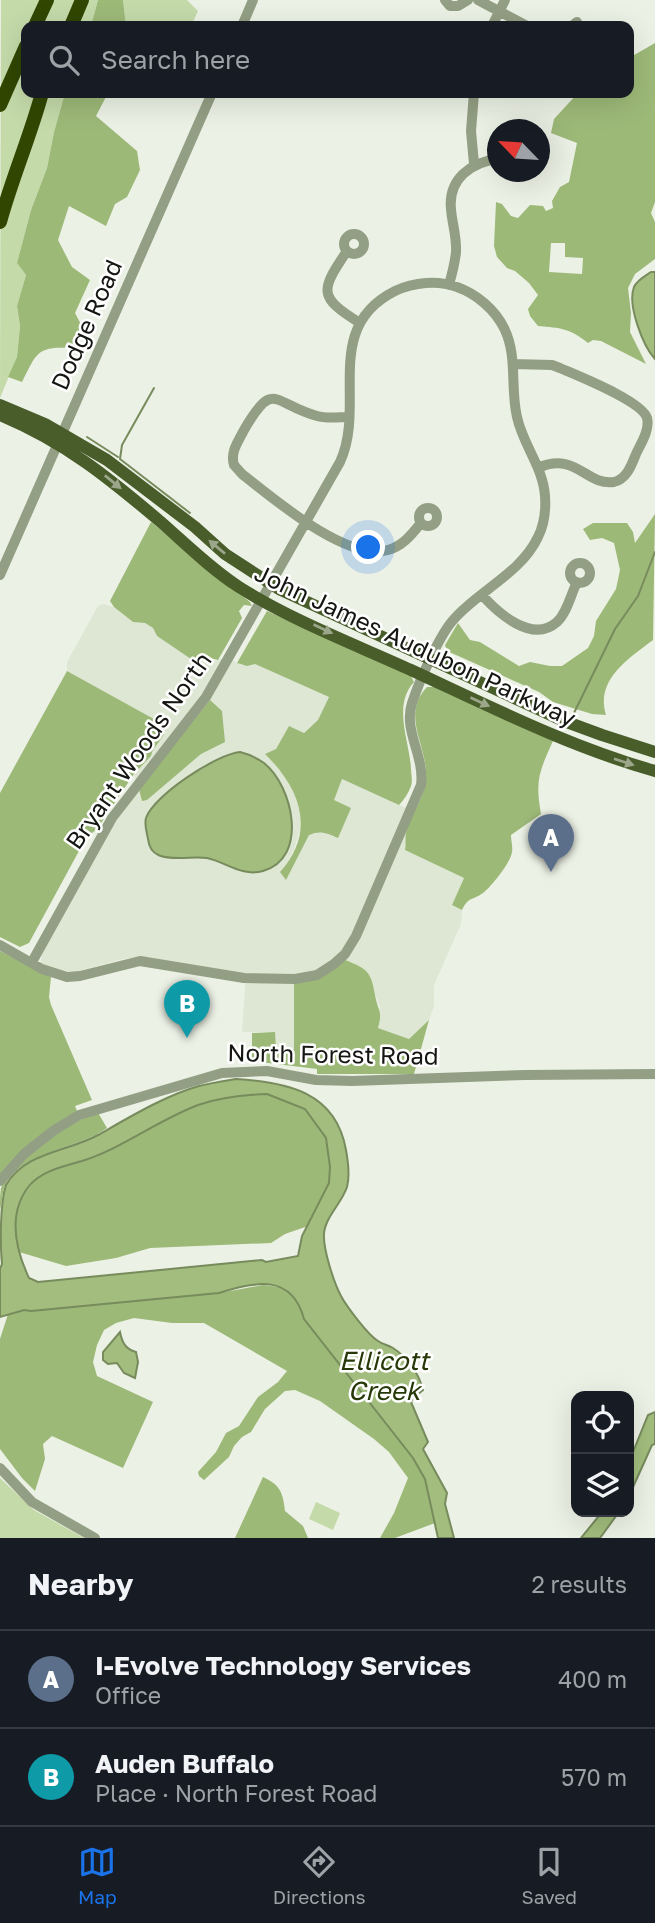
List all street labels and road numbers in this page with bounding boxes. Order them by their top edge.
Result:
street label: Dodge Road [44,255,127,394]
street label: John James Audubon Parkway [250,557,581,732]
street label: Bryant Woods North [59,646,217,854]
street label: North Forest Road [227,1037,439,1070]

